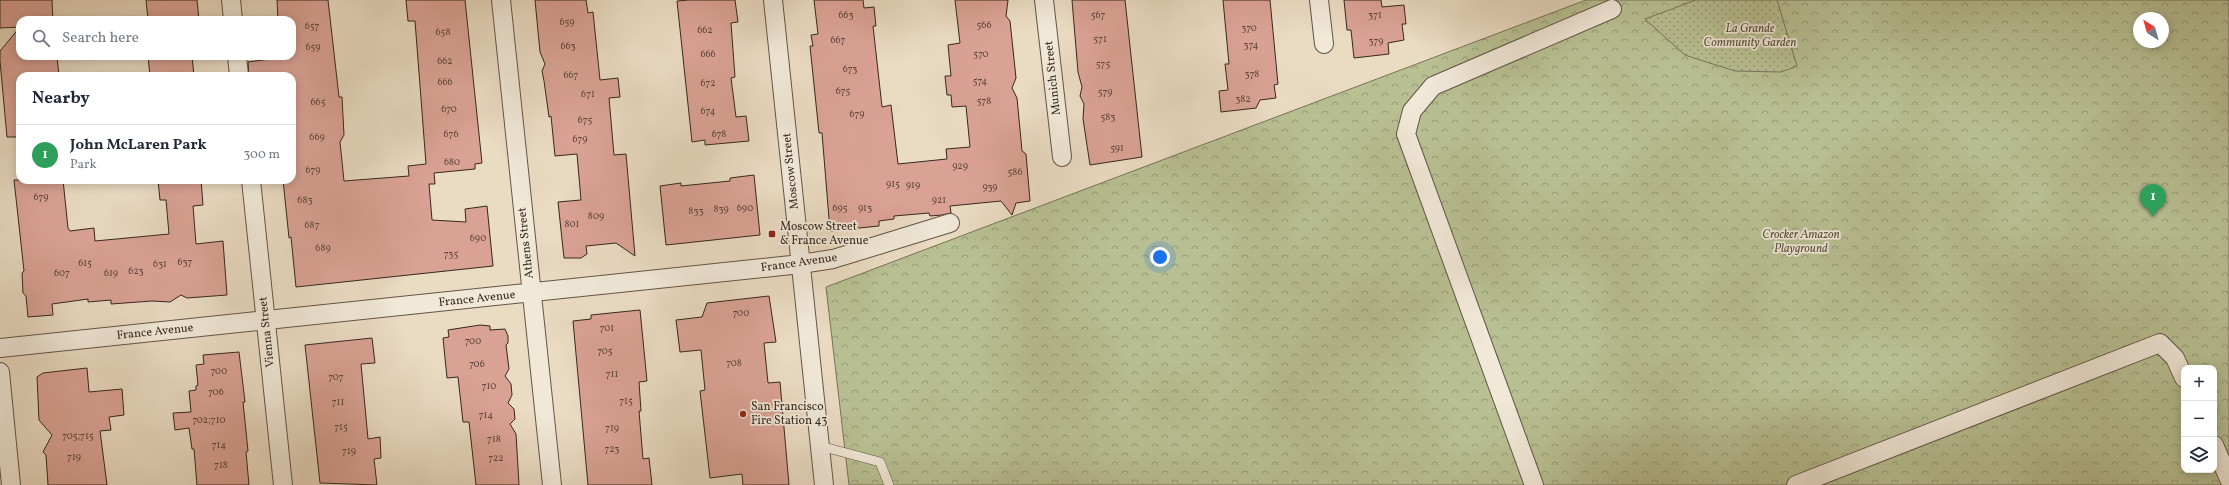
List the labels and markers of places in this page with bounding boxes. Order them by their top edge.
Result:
pin: 1 [2140,184,2166,217]
place label: Moscow Street & France Avenue [780,219,869,249]
marker: Moscow Street & France Avenue [767,229,777,239]
place label: San Francisco Fire Station 43 [751,399,827,429]
marker: San Francisco Fire Station 43 [738,409,748,419]

